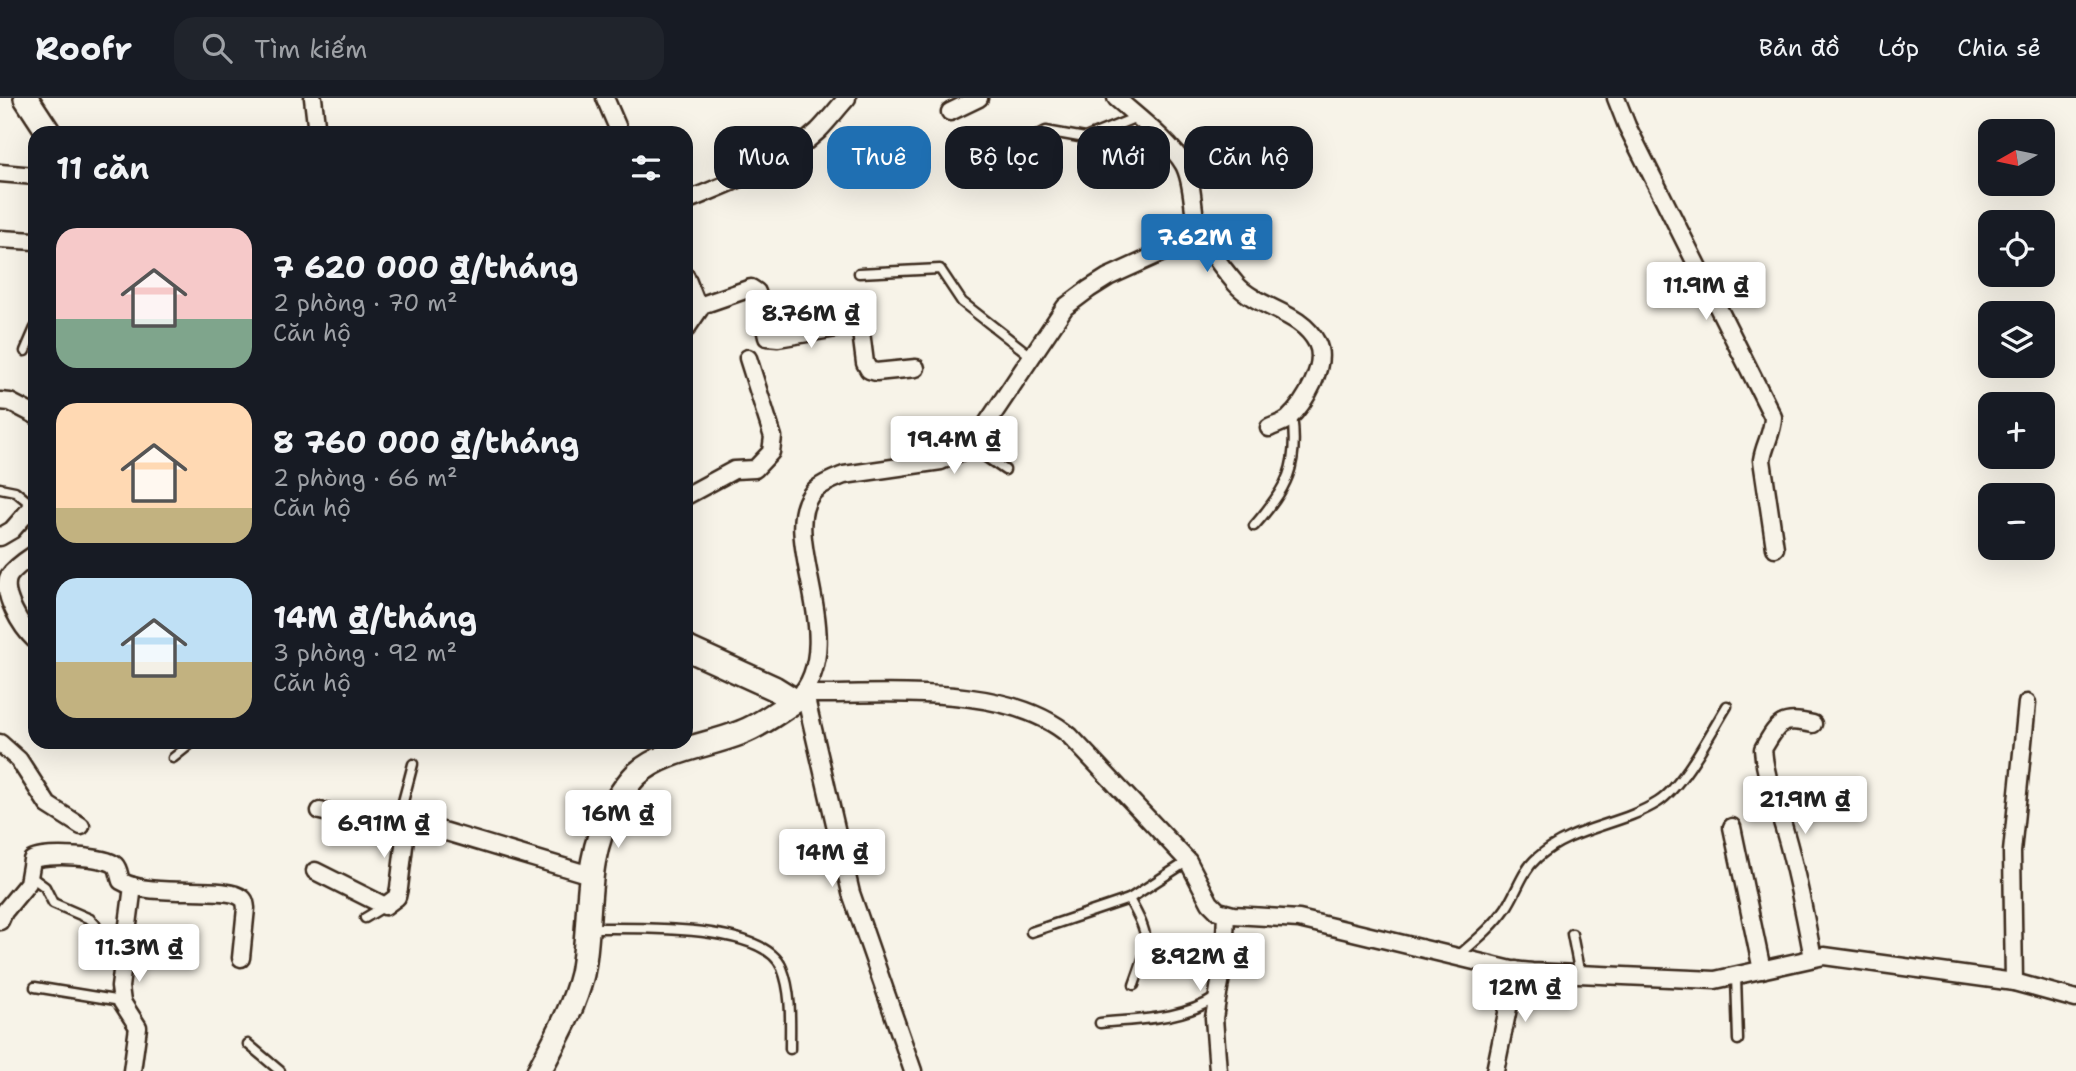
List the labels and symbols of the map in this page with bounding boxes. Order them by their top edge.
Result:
north arrow [1978,119,2054,196]
pin: 7.62M ₫ [1142,214,1272,274]
pin: 11.9M ₫ [1641,262,1771,322]
pin: 8.76M ₫ [746,290,876,350]
pin: 19.4M ₫ [889,416,1019,476]
pin: 21.9M ₫ [1740,776,1870,836]
pin: 16M ₫ [569,790,667,850]
pin: 6.91M ₫ [319,800,449,860]
pin: 14M ₫ [783,830,881,889]
pin: 11.3M ₫ [74,924,204,984]
pin: 8.92M ₫ [1135,934,1265,993]
pin: 12M ₫ [1476,964,1574,1024]

